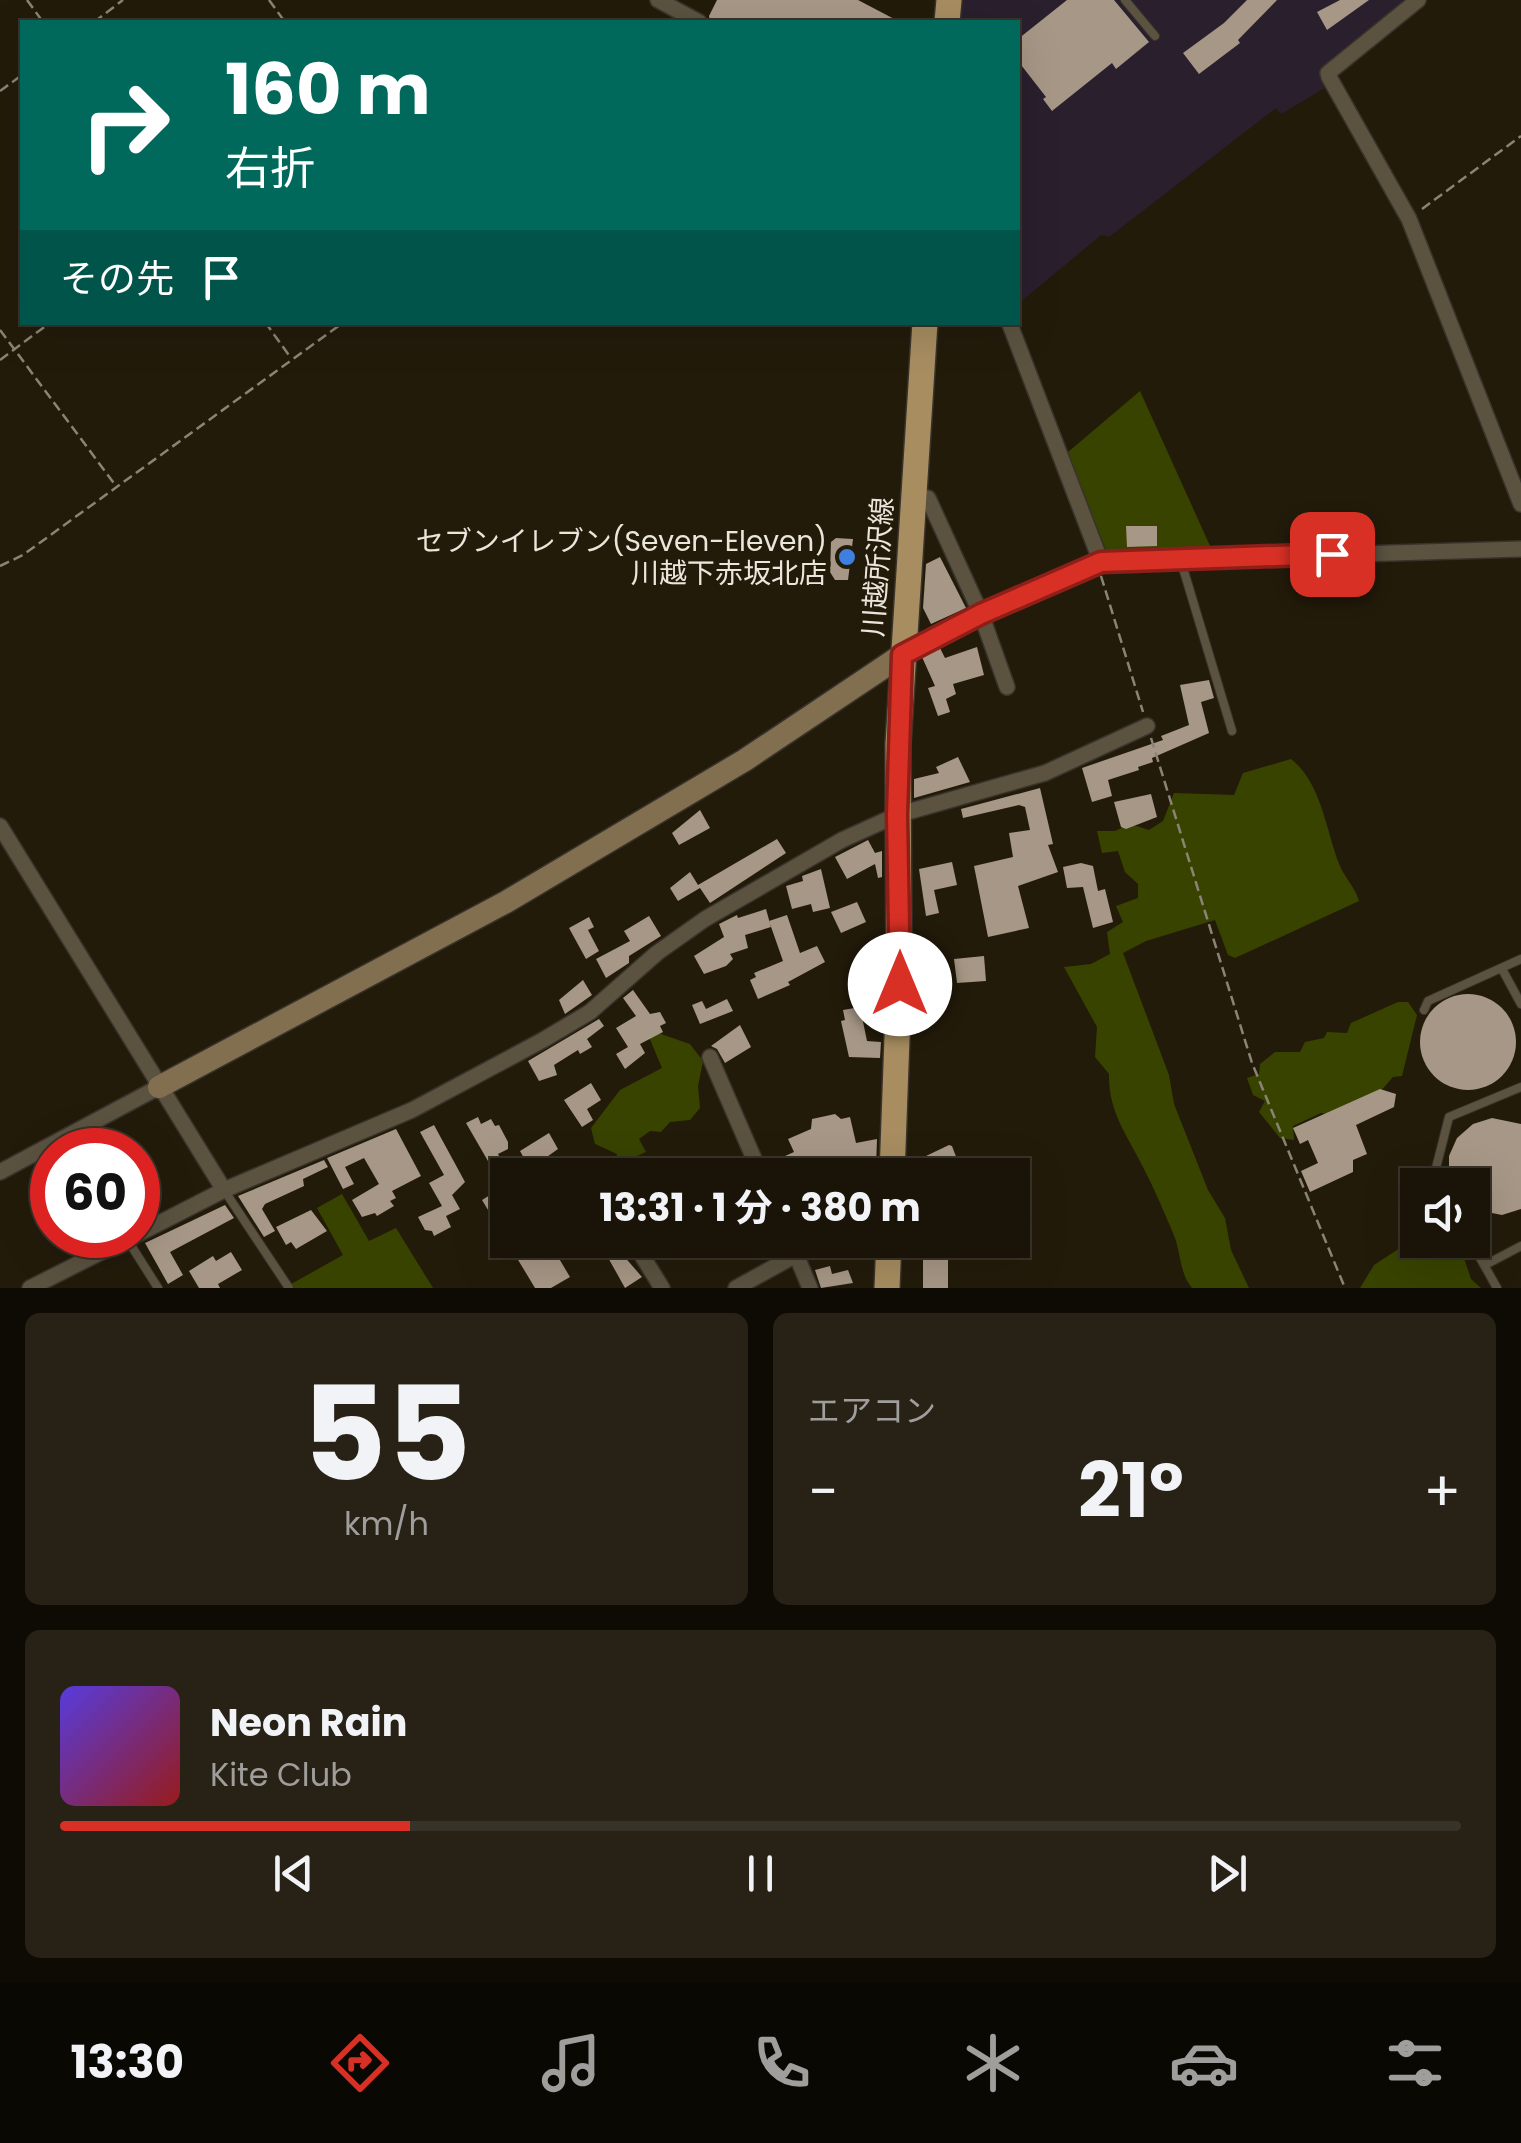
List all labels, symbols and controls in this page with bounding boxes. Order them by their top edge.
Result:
text: 160 m [225,40,431,139]
icon: right [60,60,190,190]
text: 右折 [225,137,315,200]
icon: arrive [194,250,249,305]
text: その先 [60,252,174,305]
street label: 川越所沢線 [854,496,902,638]
pin [1290,512,1375,597]
place label: セブンイレブン(Seven-Eleven) 川越下赤坂北店 [416,522,827,593]
icon: arrive [1305,527,1360,582]
marker: セブンイレブン(Seven-Eleven) 川越下赤坂北店 [836,546,858,568]
position arrow [848,932,952,1036]
speed limit sign: 60 [30,1128,160,1258]
map controls [1400,1168,1490,1258]
button: sound [1400,1168,1490,1258]
text: 13:31 · 1 分 · 380 m [599,1181,921,1234]
text: 55 [302,1343,471,1526]
text: エアコン [808,1388,936,1433]
text: 21° [1078,1438,1184,1543]
text: − [808,1453,838,1530]
text: + [1423,1453,1461,1530]
text: km/h [344,1501,429,1546]
text: Neon Rain [210,1696,407,1749]
text: Kite Club [210,1752,352,1797]
icon: previous [266,1846,321,1901]
icon: pause [733,1846,788,1901]
icon: next [1200,1846,1255,1901]
icon: directions [325,2028,395,2098]
icon: music [536,2028,606,2098]
icon: phone [747,2028,817,2098]
icon: climate [958,2028,1028,2098]
icon: car [1169,2028,1239,2098]
icon: filters [1380,2028,1450,2098]
text: 13:30 [71,2031,184,2094]

